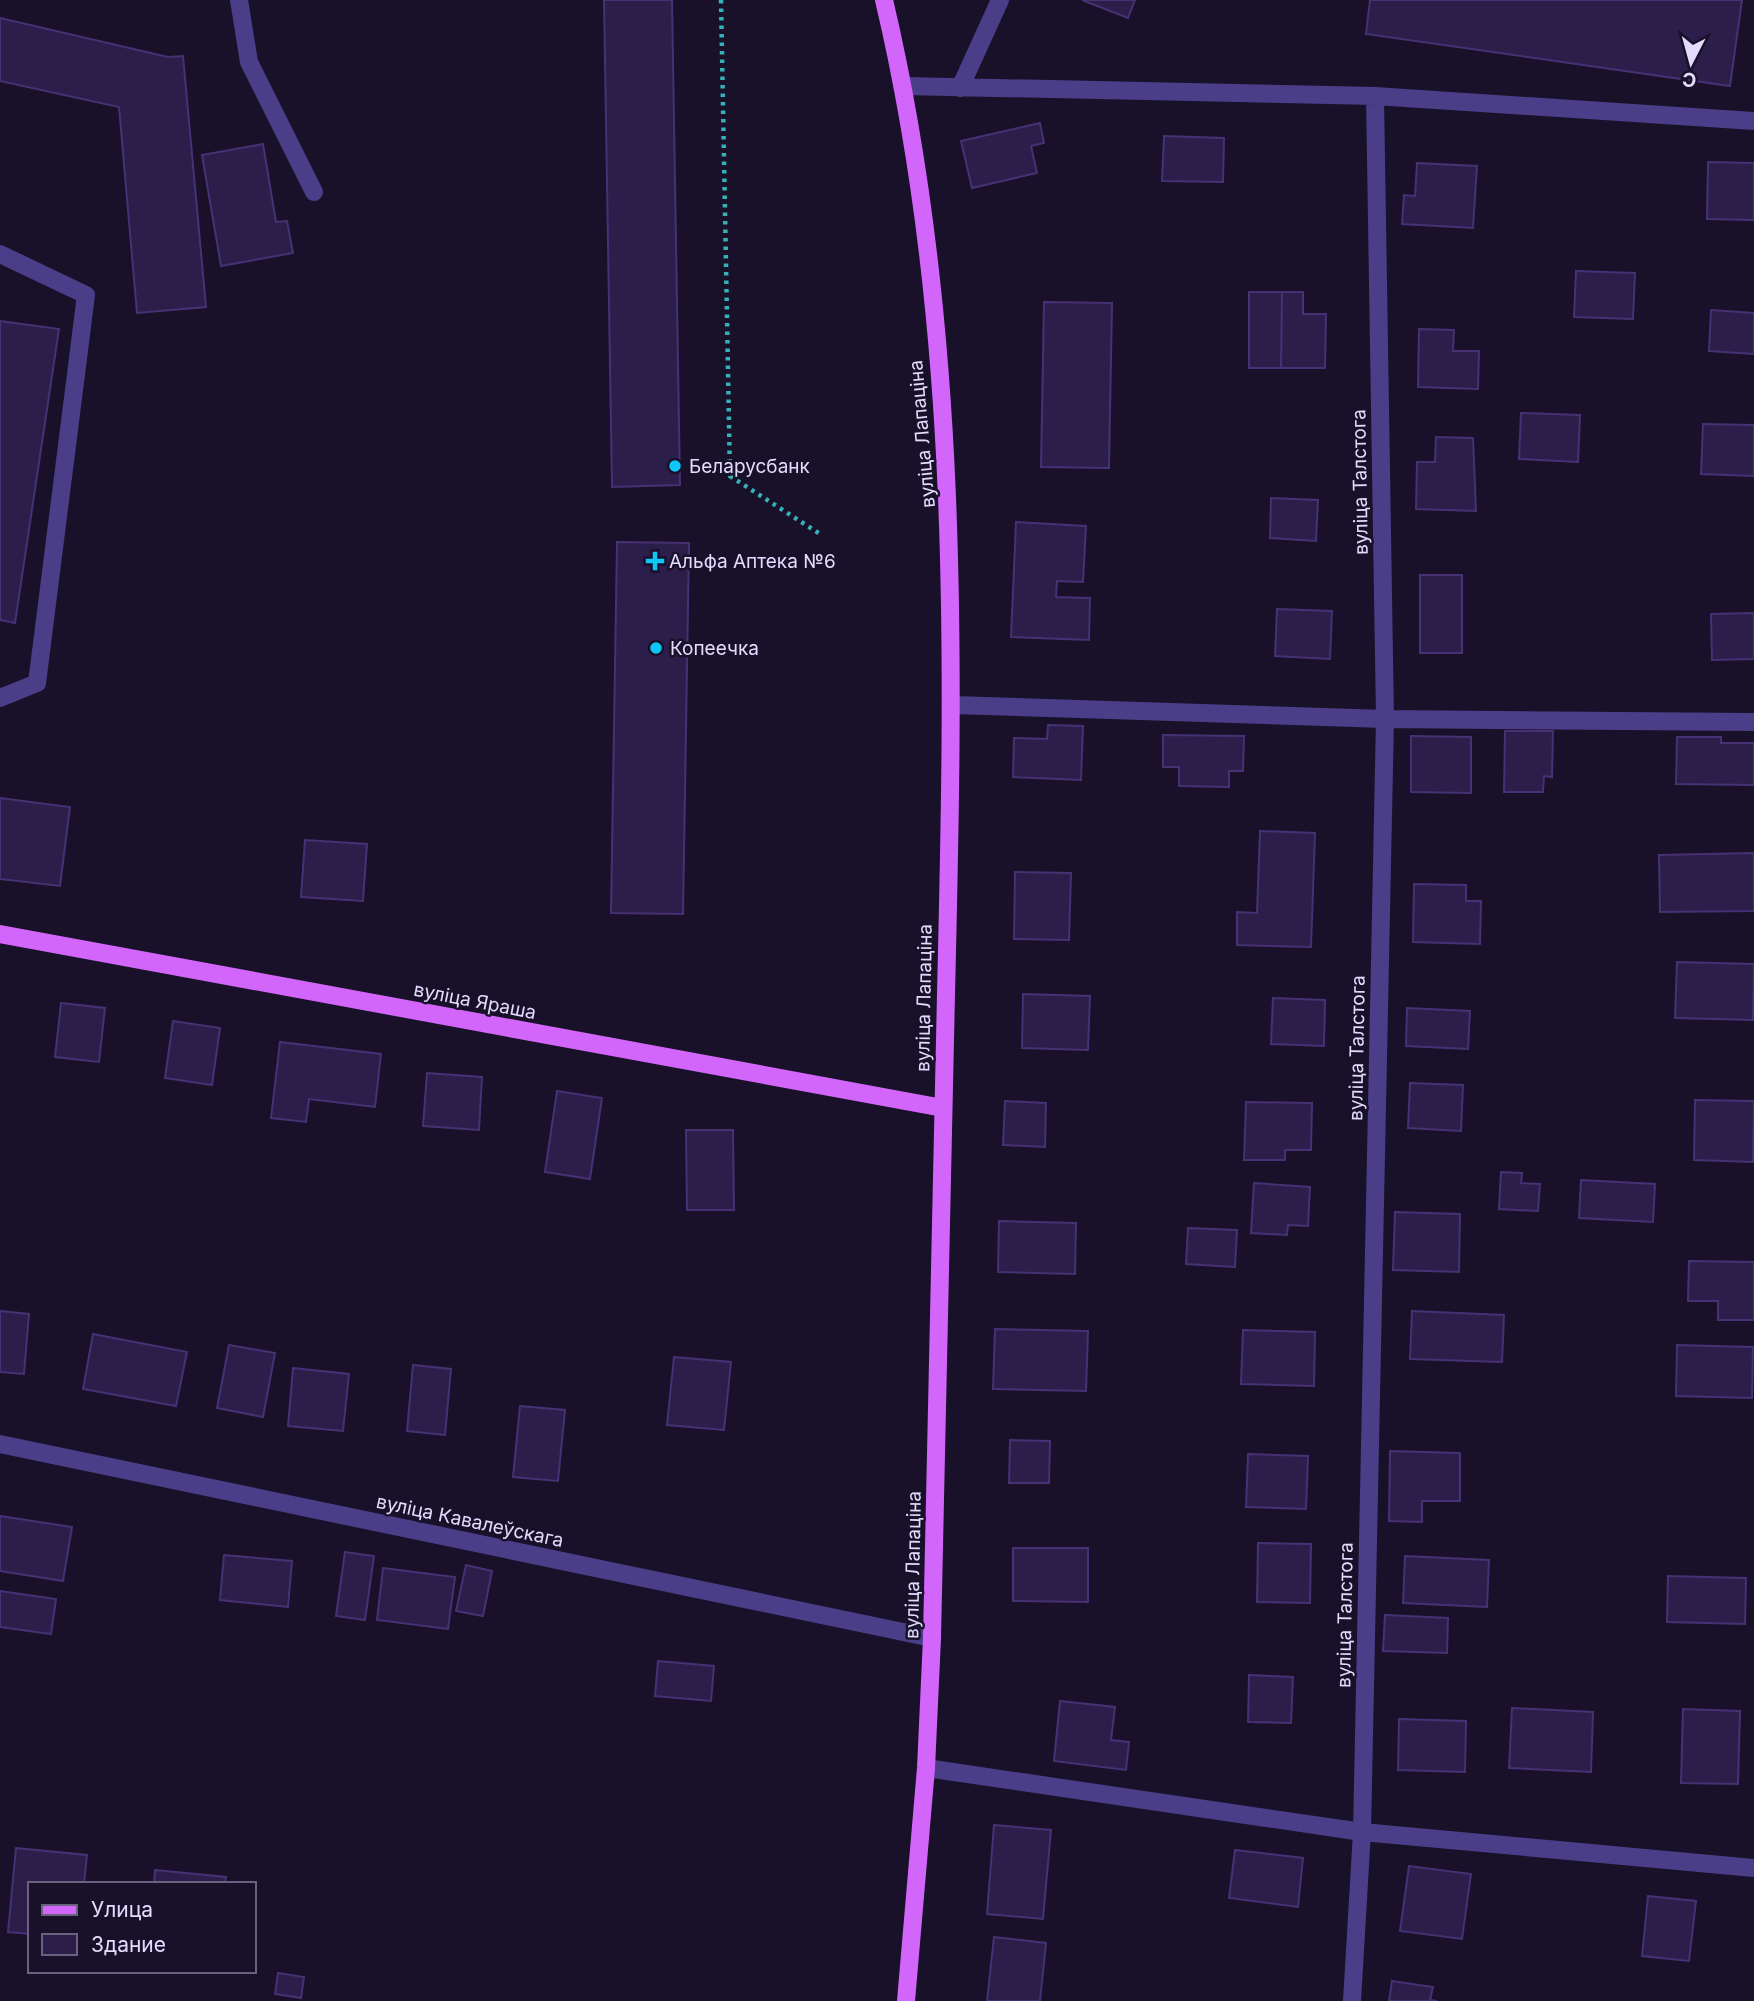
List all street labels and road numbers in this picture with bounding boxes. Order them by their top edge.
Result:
street label: вуліца Лапаціна [904,359,940,509]
street label: вуліца Талстога [1347,409,1373,555]
street label: вуліца Лапаціна [911,924,937,1072]
street label: вуліца Талстога [1344,975,1370,1121]
street label: вуліца Яраша [412,978,538,1024]
street label: вуліца Кавалеўскага [374,1490,566,1552]
street label: вуліца Лапаціна [900,1491,926,1639]
street label: вуліца Талстога [1332,1542,1358,1688]

